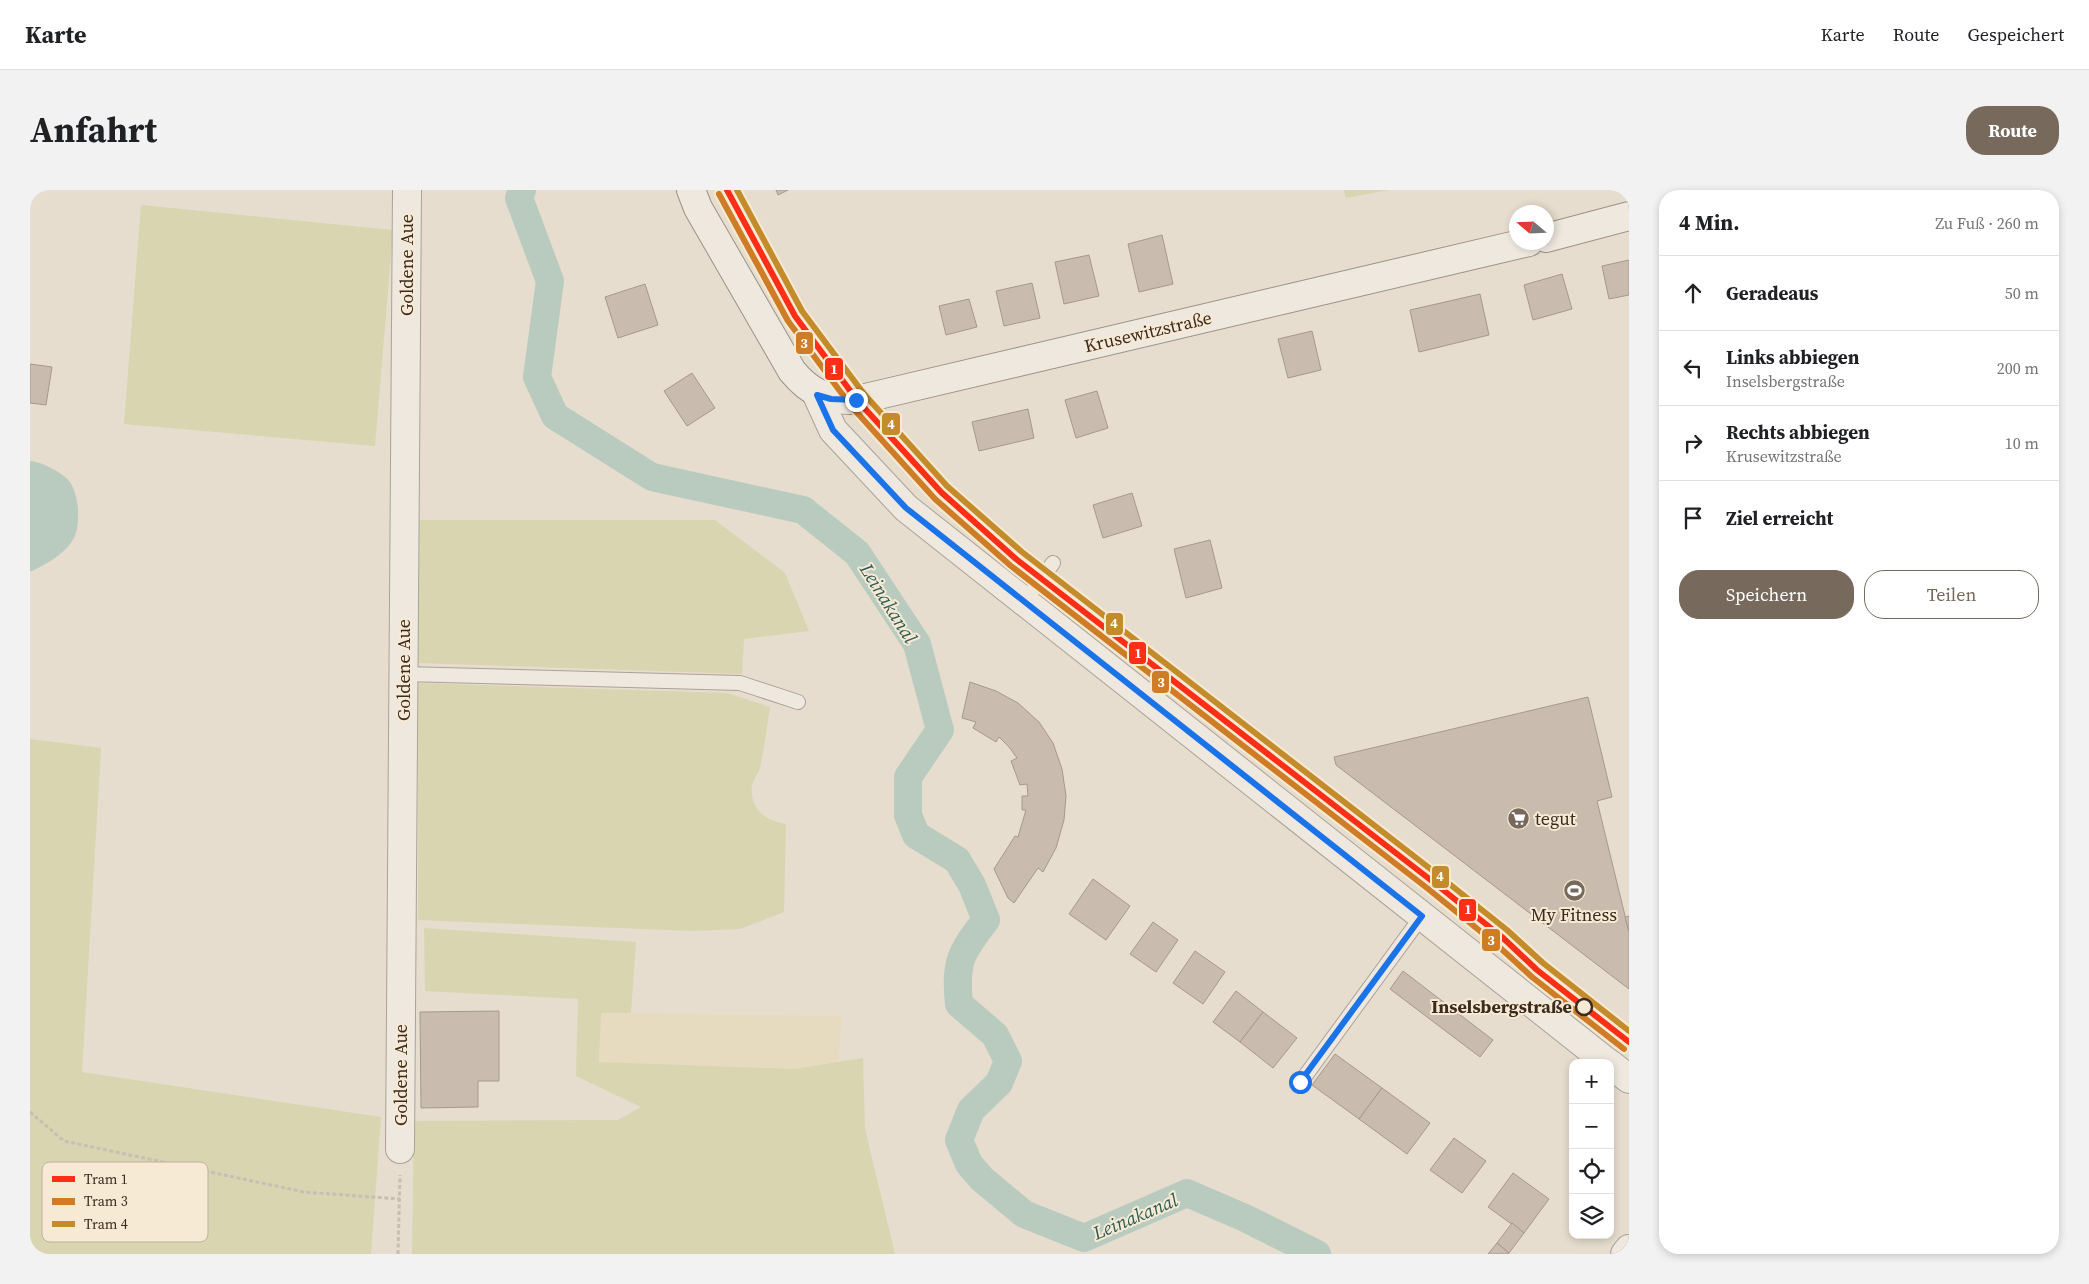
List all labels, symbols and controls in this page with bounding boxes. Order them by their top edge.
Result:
text: Karte [25,18,86,51]
text: Karte [1821,22,1865,47]
text: Route [1893,22,1939,47]
text: Gespeichert [1967,22,2064,47]
text: Anfahrt [30,106,157,154]
button: Route [1966,106,2059,155]
north arrow [1509,205,1554,250]
text: 4 Min. [1679,208,1740,237]
text: Zu Fuß · 260 m [1935,212,2039,234]
street label: Goldene Aue [394,214,419,316]
icon: ahead [1679,279,1707,307]
text: Geradeaus [1726,280,1818,306]
text: 50 m [2005,282,2039,304]
street label: Krusewitzstraße [1082,305,1214,358]
line badge: 3 [795,331,814,355]
text: 3 [800,333,808,353]
text: Links abbiegen [1726,344,1859,370]
icon: left [1679,354,1707,382]
line badge: 1 [824,357,844,381]
text: 200 m [1997,357,2039,379]
text: 1 [830,359,838,379]
text: Inselsbergstraße [1726,370,1845,392]
route end [845,389,868,412]
line badge: 4 [881,412,901,436]
text: 4 [887,414,895,434]
text: Rechts abbiegen [1726,419,1870,445]
icon: right [1679,429,1707,457]
text: 10 m [2005,432,2039,454]
text: Krusewitzstraße [1726,445,1842,467]
icon: arrive [1679,504,1707,532]
text: Ziel erreicht [1726,505,1833,531]
water label: Leinakanal [854,557,924,649]
button: Speichern [1679,570,1854,619]
button: Teilen [1864,570,2039,619]
line badge: 4 [1105,612,1124,636]
text: 4 [1110,613,1118,633]
street label: Goldene Aue [391,619,416,721]
line badge: 1 [1128,641,1147,665]
text: 1 [1134,643,1142,663]
line badge: 3 [1151,670,1170,694]
text: 3 [1157,672,1165,692]
place label: tegut [1535,806,1576,831]
supermarket icon: tegut [1507,807,1531,831]
line badge: 4 [1431,865,1450,889]
text: 4 [1436,866,1444,886]
sports icon: My Fitness [1562,878,1586,902]
line badge: 1 [1458,898,1477,922]
text: 1 [1464,899,1472,919]
place label: My Fitness [1531,902,1617,927]
line badge: 3 [1481,928,1501,952]
text: 3 [1487,930,1495,950]
place label: Inselsbergstraße [1431,994,1572,1019]
marker: Inselsbergstraße [1575,998,1593,1016]
street label: Goldene Aue [388,1024,413,1126]
map controls [1569,1059,1614,1239]
button: + [1569,1059,1614,1104]
route start [1289,1071,1312,1094]
button: − [1569,1104,1614,1149]
button: locate [1569,1149,1614,1194]
legend [42,1162,208,1242]
text: Tram 1 [84,1169,128,1189]
water label: Leinakanal [1088,1186,1182,1246]
text: Tram 3 [84,1191,128,1211]
button: layers [1569,1194,1614,1239]
text: Tram 4 [84,1214,128,1234]

